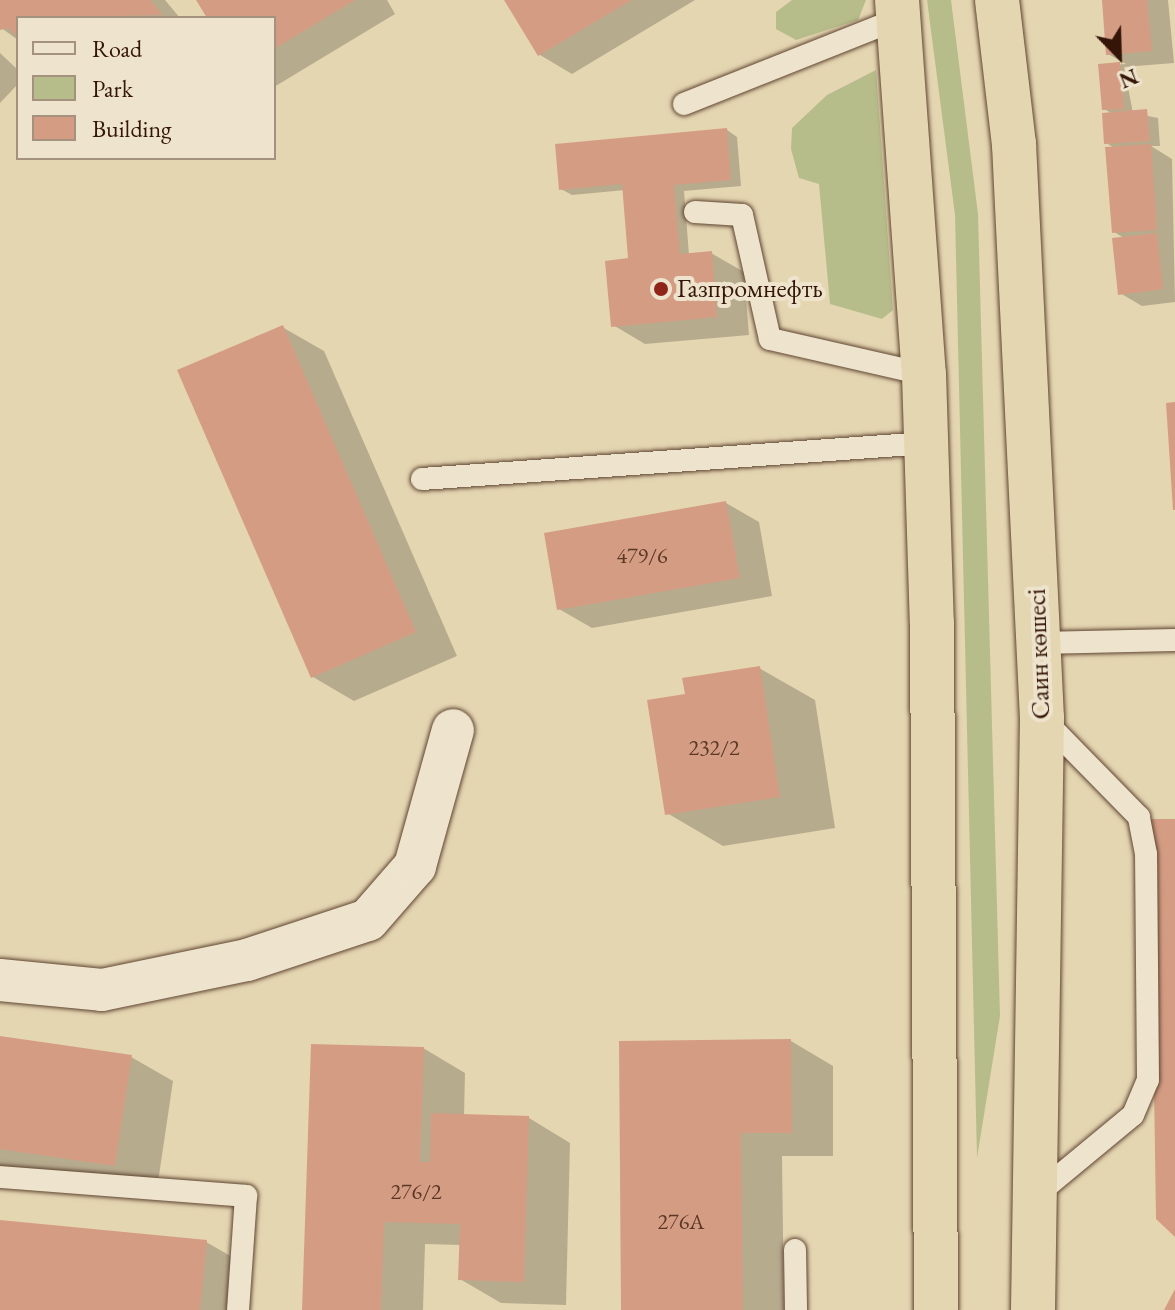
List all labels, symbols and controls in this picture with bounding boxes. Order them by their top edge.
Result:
legend [16,16,276,160]
north arrow [1079,16,1159,96]
text: Road [92,33,142,64]
text: N [1115,62,1142,95]
text: Park [92,73,133,104]
text: Building [92,113,172,144]
place label: Газпромнефть [677,273,823,305]
marker: Газпромнефть [652,280,670,298]
house number: 479/6 [616,543,668,569]
street label: Саин көшесі [1021,588,1057,720]
house number: 232/2 [688,735,740,761]
house number: 276/2 [390,1179,442,1205]
house number: 276А [658,1209,704,1235]

